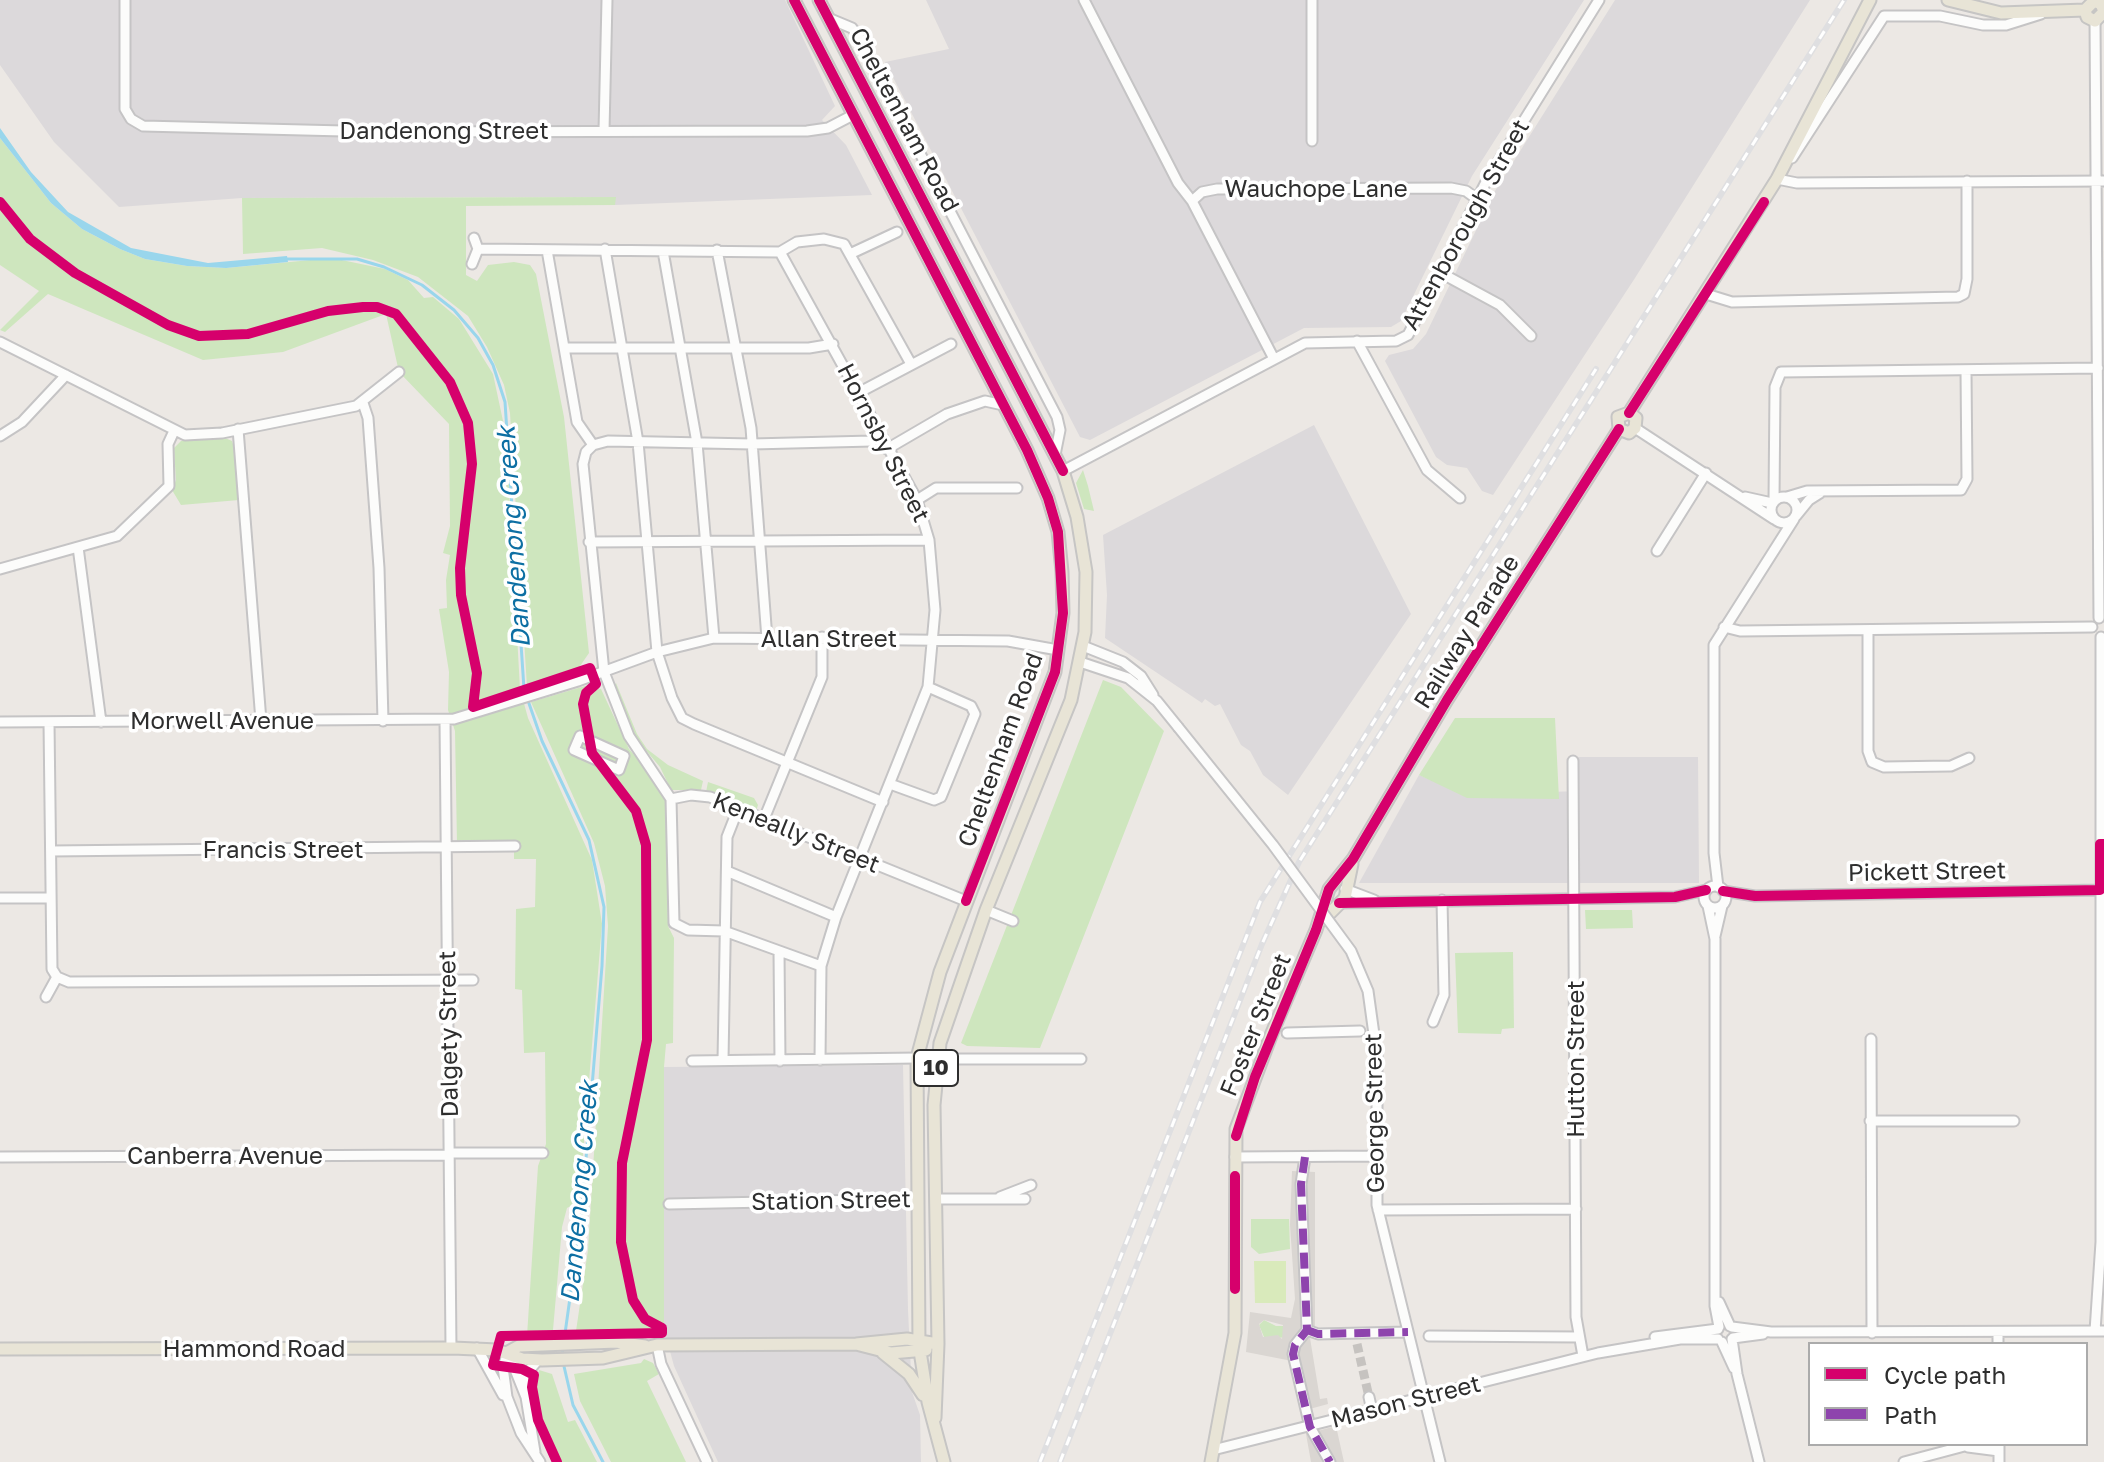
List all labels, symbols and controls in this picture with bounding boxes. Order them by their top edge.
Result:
street label: Cheltenham Road [843,23,965,217]
street label: Attenborough Street [1396,115,1536,335]
street label: Dandenong Street [339,117,549,145]
street label: Wauchope Lane [1224,175,1408,203]
street label: Hornsby Street [831,359,935,527]
water label: Dandenong Creek [491,425,537,649]
street label: Railway Parade [1408,550,1526,714]
street label: Allan Street [761,625,897,653]
street label: Cheltenham Road [952,649,1050,851]
street label: Morwell Avenue [130,707,314,735]
street label: Keneally Street [708,786,884,880]
street label: Francis Street [203,836,363,864]
street label: Pickett Street [1848,856,2006,888]
street label: Dalgety Street [433,950,465,1118]
street label: Foster Street [1214,950,1298,1100]
street label: Hutton Street [1562,980,1590,1138]
street label: George Street [1359,1033,1391,1193]
road number: 10 [914,1050,958,1086]
water label: Dandenong Creek [555,1080,605,1304]
street label: Canberra Avenue [127,1142,323,1170]
street label: Station Street [751,1185,911,1217]
street label: Hammond Road [163,1335,345,1363]
legend [1808,1342,2088,1446]
text: Cycle path [1884,1360,2006,1389]
street label: Mason Street [1328,1370,1484,1434]
text: Path [1884,1400,1937,1429]

